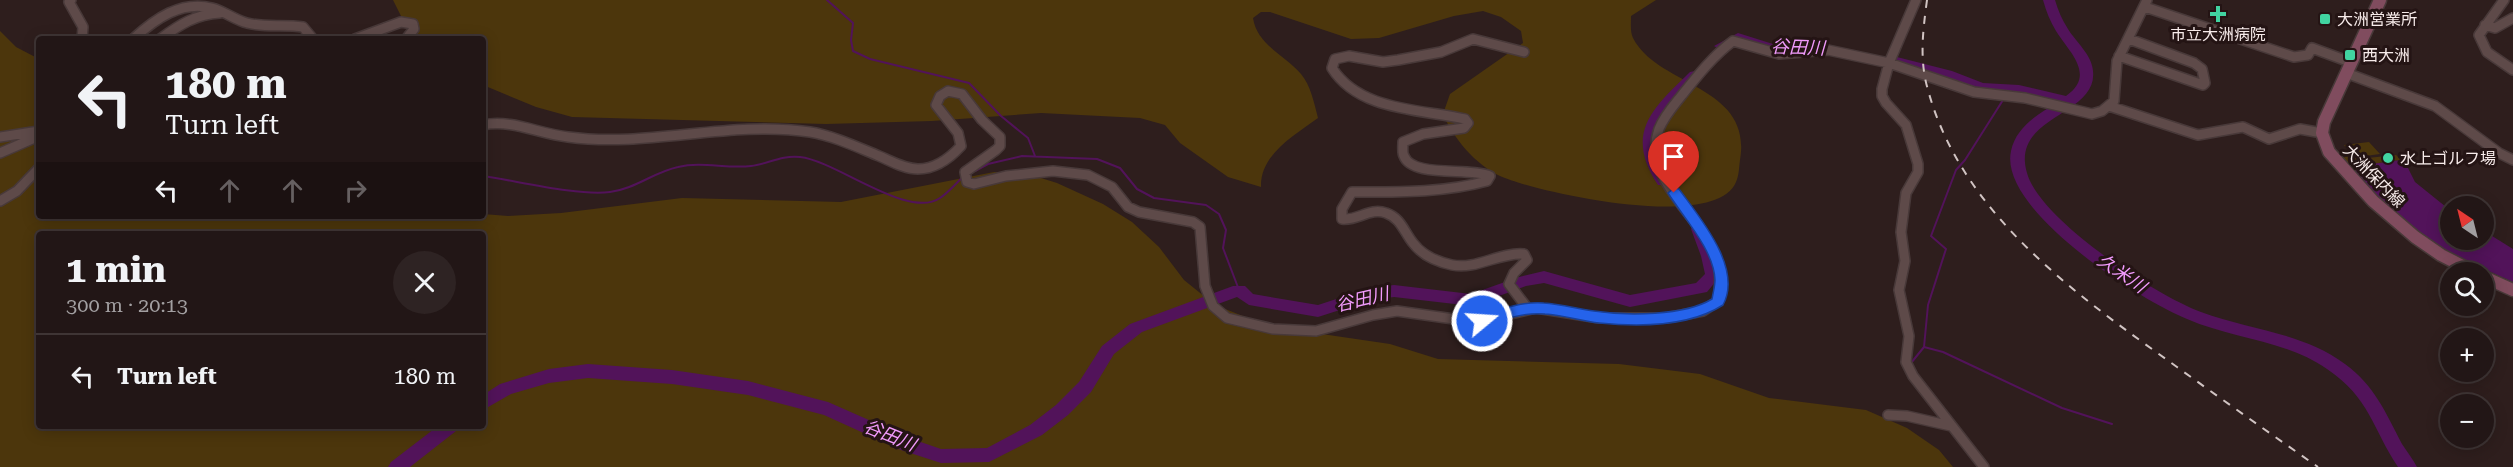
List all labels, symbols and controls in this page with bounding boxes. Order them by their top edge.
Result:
marker: 市立大洲病院 [2209,5,2227,23]
place label: 大洲営業所 [2337,10,2417,29]
marker: 大洲営業所 [2318,12,2332,26]
place label: 市立大洲病院 [2170,25,2266,44]
water label: 谷田川 [1771,36,1827,59]
place label: 西大洲 [2362,46,2410,65]
marker: 西大洲 [2343,48,2357,62]
text: 180 m [165,59,287,108]
icon: left [66,60,144,138]
text: Turn left [165,109,279,141]
pin [1648,131,1699,193]
icon: arrive [1657,140,1690,173]
street label: 大洲保内線 [2339,141,2409,211]
place label: 水上ゴルフ場 [2400,149,2496,168]
marker: 水上ゴルフ場 [2381,151,2395,165]
icon: left [150,174,183,207]
icon: ahead [213,174,246,207]
icon: ahead [276,174,309,207]
icon: right [339,174,372,207]
north arrow [2440,196,2494,250]
map controls [2440,196,2494,448]
text: 1 min [66,249,166,291]
water label: 久米川 [2094,249,2152,298]
button: close [393,251,456,314]
button: search [2440,262,2494,316]
water label: 谷田川 [1333,282,1393,315]
position arrow [1450,289,1514,353]
text: 300 m · 20:13 [66,293,188,317]
button: + [2440,328,2494,382]
icon: left [66,360,99,393]
text: Turn left [117,364,217,389]
text: 180 m [393,364,456,389]
button: − [2440,394,2494,448]
water label: 谷田川 [861,415,921,456]

